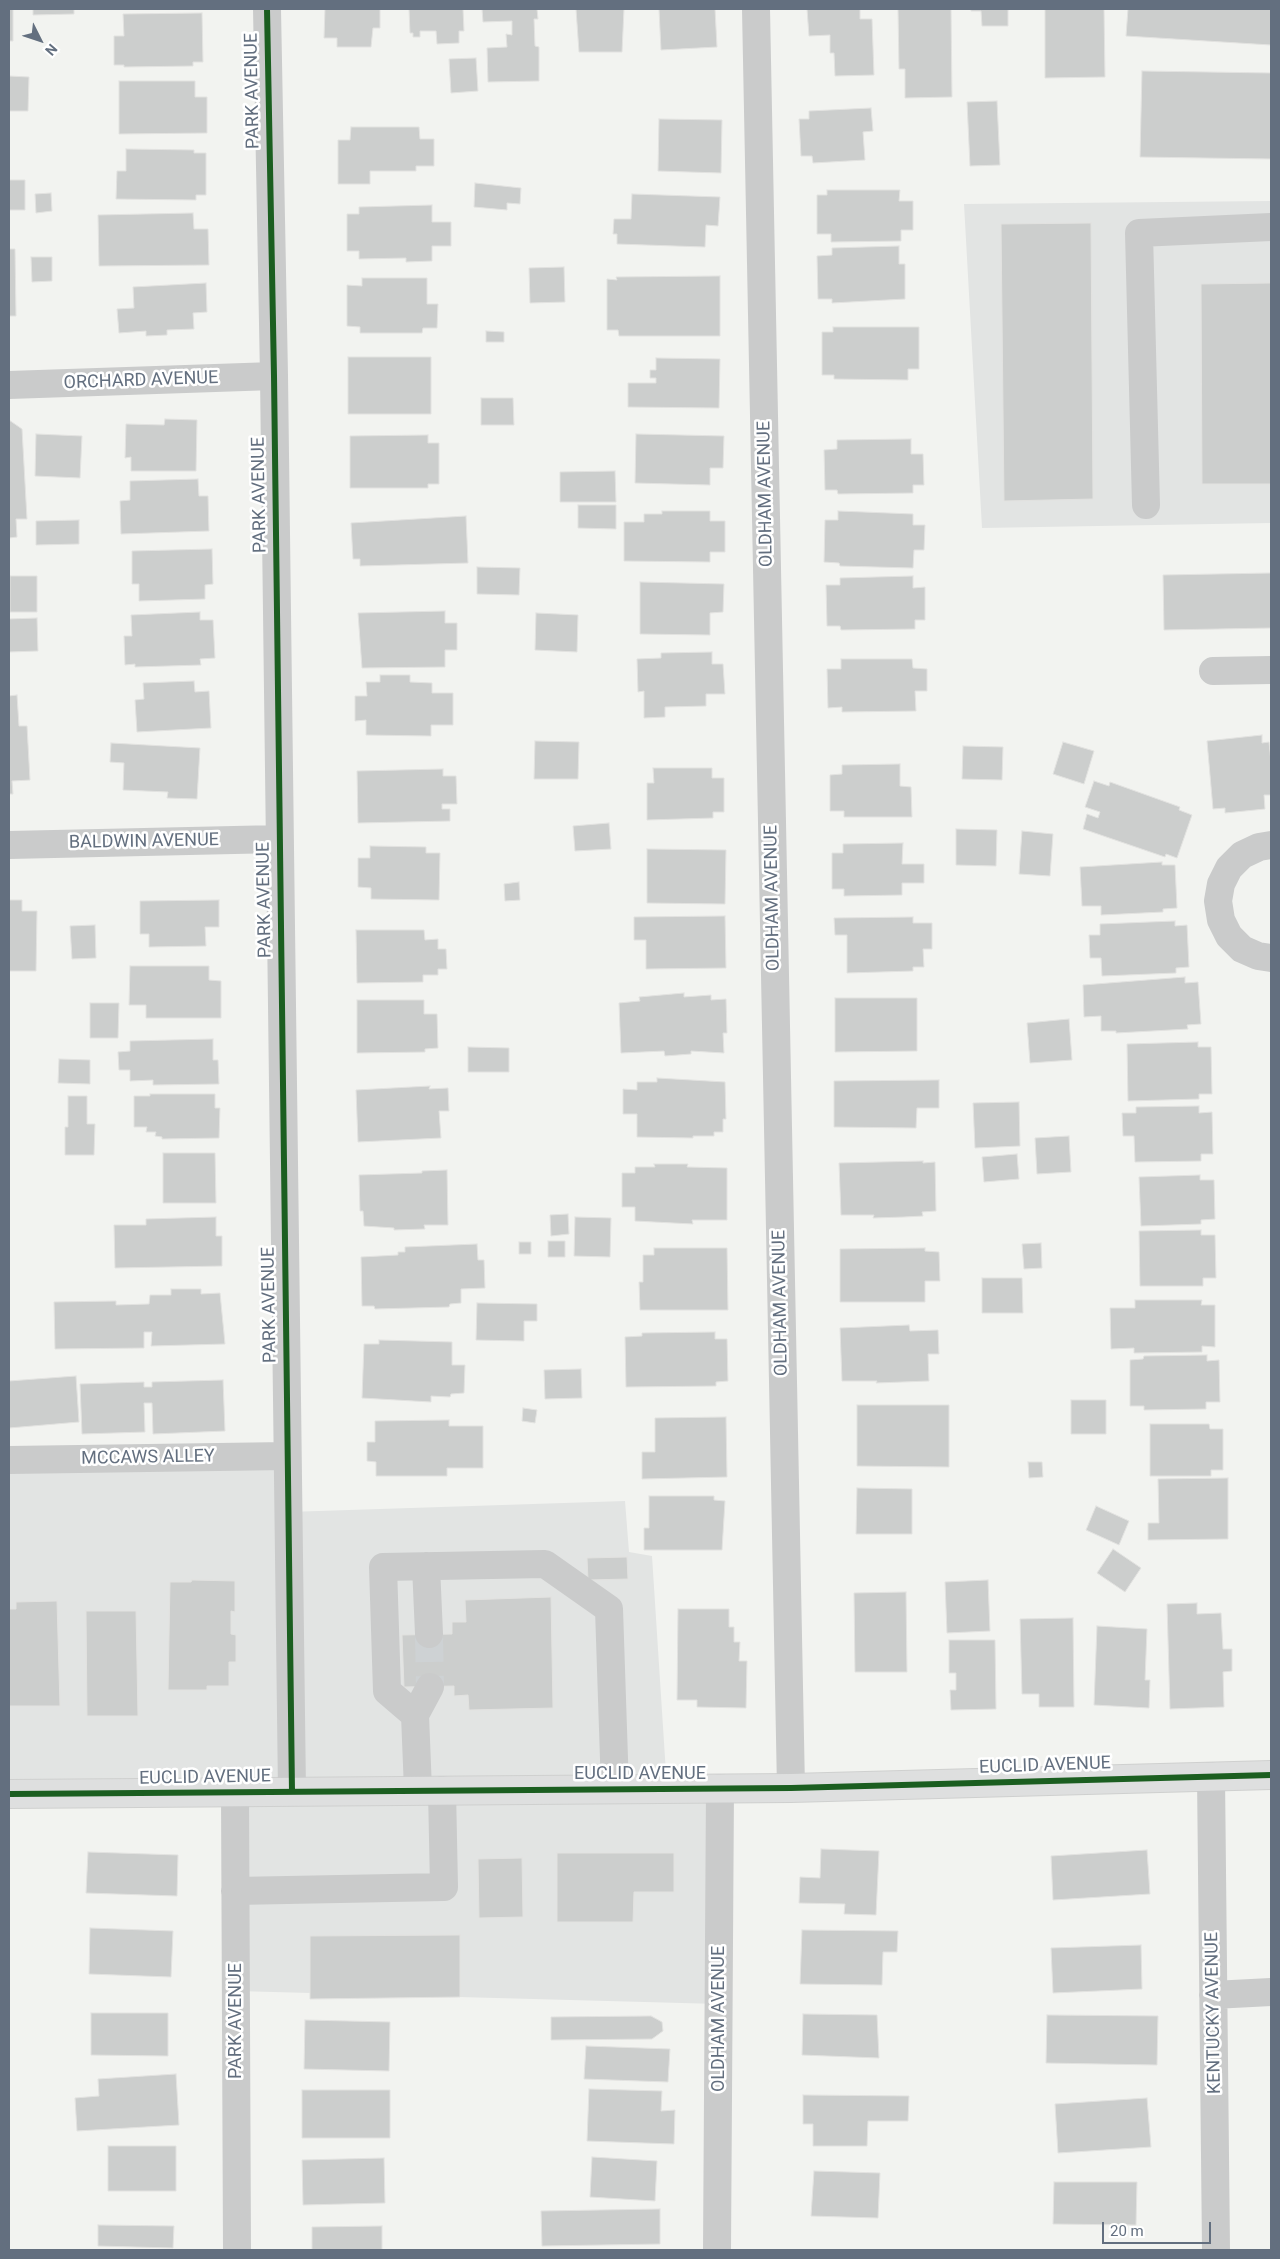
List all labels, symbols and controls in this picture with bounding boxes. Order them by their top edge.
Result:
north arrow [15,15,65,65]
street label: PARK AVENUE [241,33,265,149]
text: N [42,41,61,59]
street label: ORCHARD AVENUE [63,368,219,394]
street label: OLDHAM AVENUE [754,421,778,567]
street label: PARK AVENUE [248,437,272,553]
street label: OLDHAM AVENUE [761,825,785,971]
street label: BALDWIN AVENUE [69,830,219,854]
street label: PARK AVENUE [253,842,277,958]
street label: OLDHAM AVENUE [769,1230,793,1376]
street label: PARK AVENUE [258,1247,282,1363]
street label: MCCAWS ALLEY [81,1446,215,1470]
street label: EUCLID AVENUE [979,1753,1111,1779]
street label: EUCLID AVENUE [574,1763,706,1785]
street label: EUCLID AVENUE [139,1766,271,1790]
street label: KENTUCKY AVENUE [1202,1932,1226,2094]
street label: OLDHAM AVENUE [708,1946,730,2092]
street label: PARK AVENUE [225,1963,247,2079]
scale bar [1105,2212,1214,2244]
text: 20 m [1110,2222,1144,2240]

